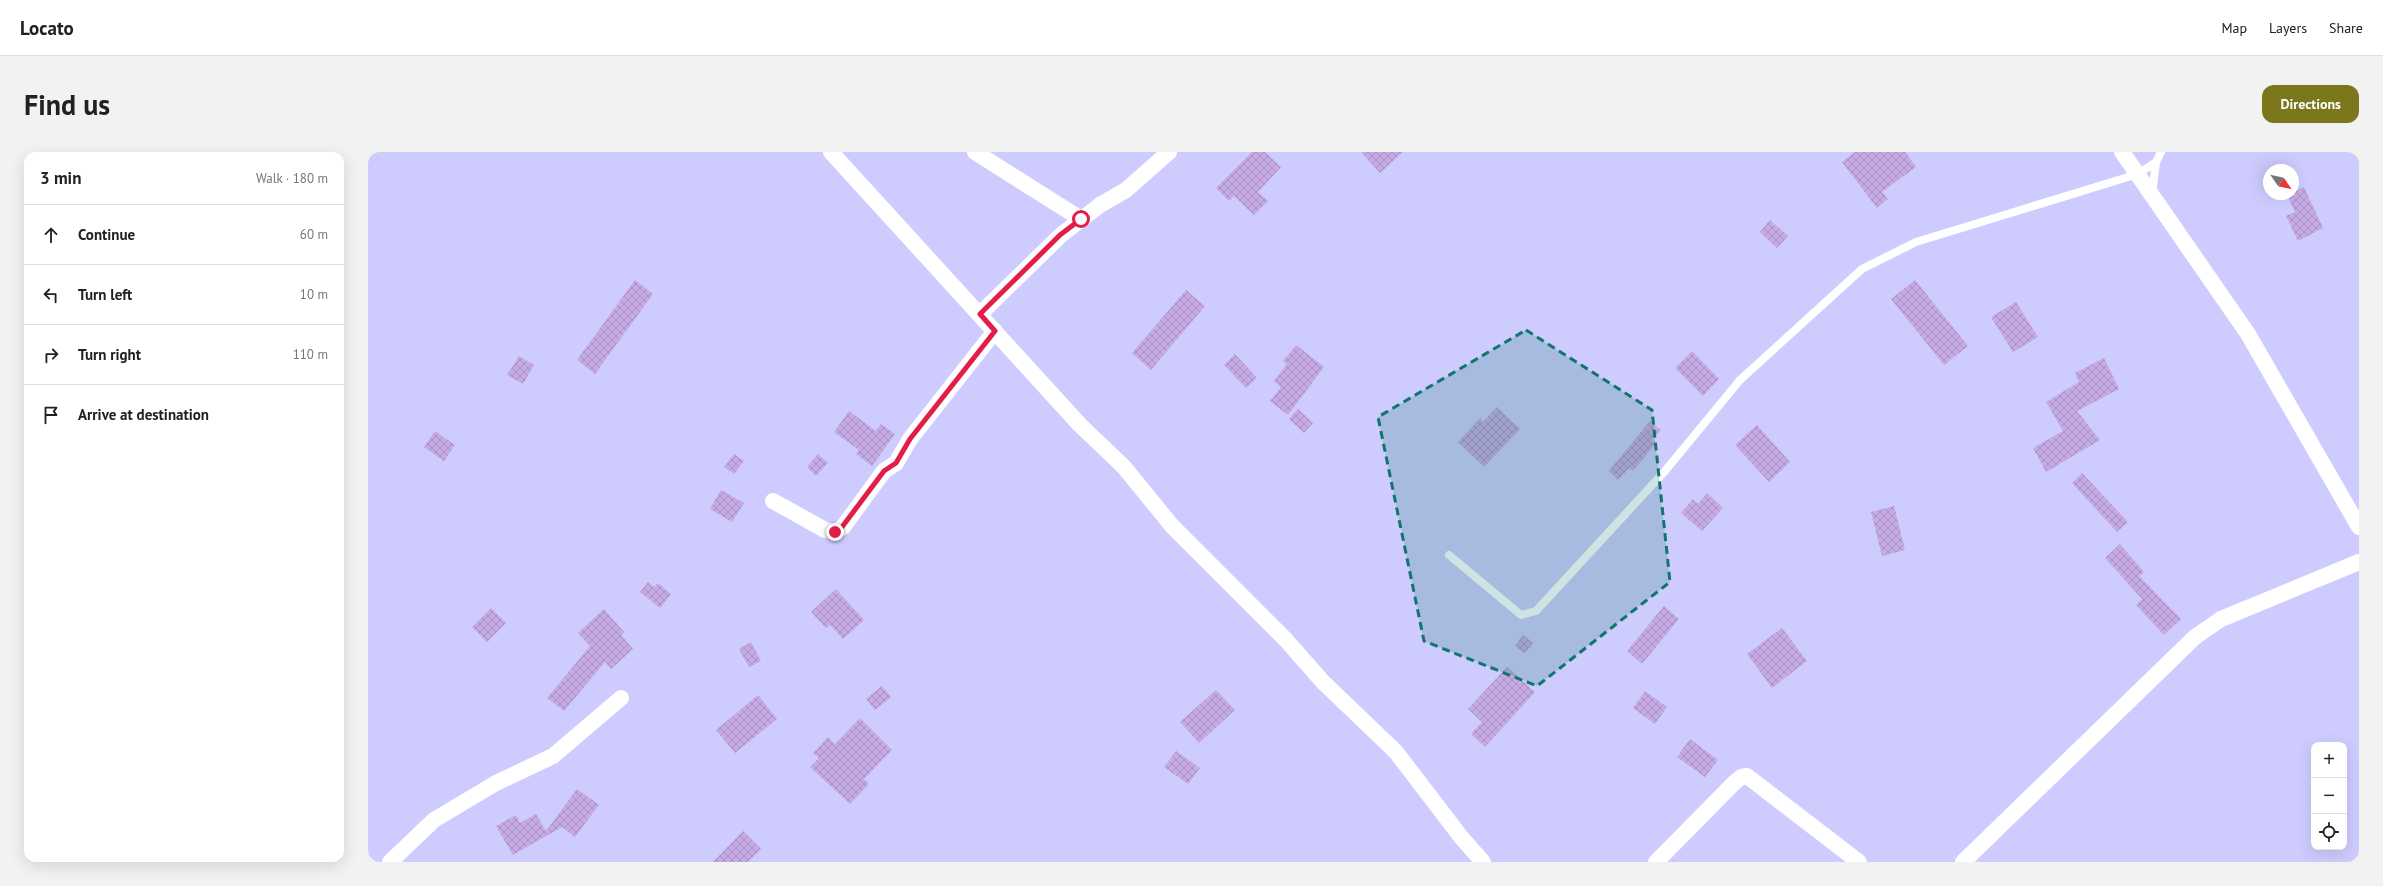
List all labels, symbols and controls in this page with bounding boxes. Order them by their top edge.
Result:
text: Locato [20,16,74,40]
text: Map [2221,19,2247,37]
text: Layers [2269,19,2307,37]
text: Share [2329,19,2363,37]
button: Directions [2262,85,2359,123]
text: Find us [24,86,110,123]
north arrow [2263,164,2299,200]
text: 3 min [40,167,81,189]
text: Walk · 180 m [256,170,328,187]
route start [1072,210,1090,228]
icon: ahead [40,224,62,246]
text: Continue [78,225,135,244]
text: 60 m [300,226,328,243]
icon: left [40,284,62,306]
text: Turn left [78,285,132,304]
text: 10 m [300,286,328,303]
icon: right [40,344,62,366]
text: Turn right [78,345,141,364]
text: 110 m [293,346,328,363]
icon: arrive [40,404,62,426]
text: Arrive at destination [78,405,209,424]
route end [826,523,844,541]
map controls [2311,742,2347,850]
button: + [2311,742,2347,778]
button: − [2311,778,2347,814]
button: locate [2311,814,2347,850]

